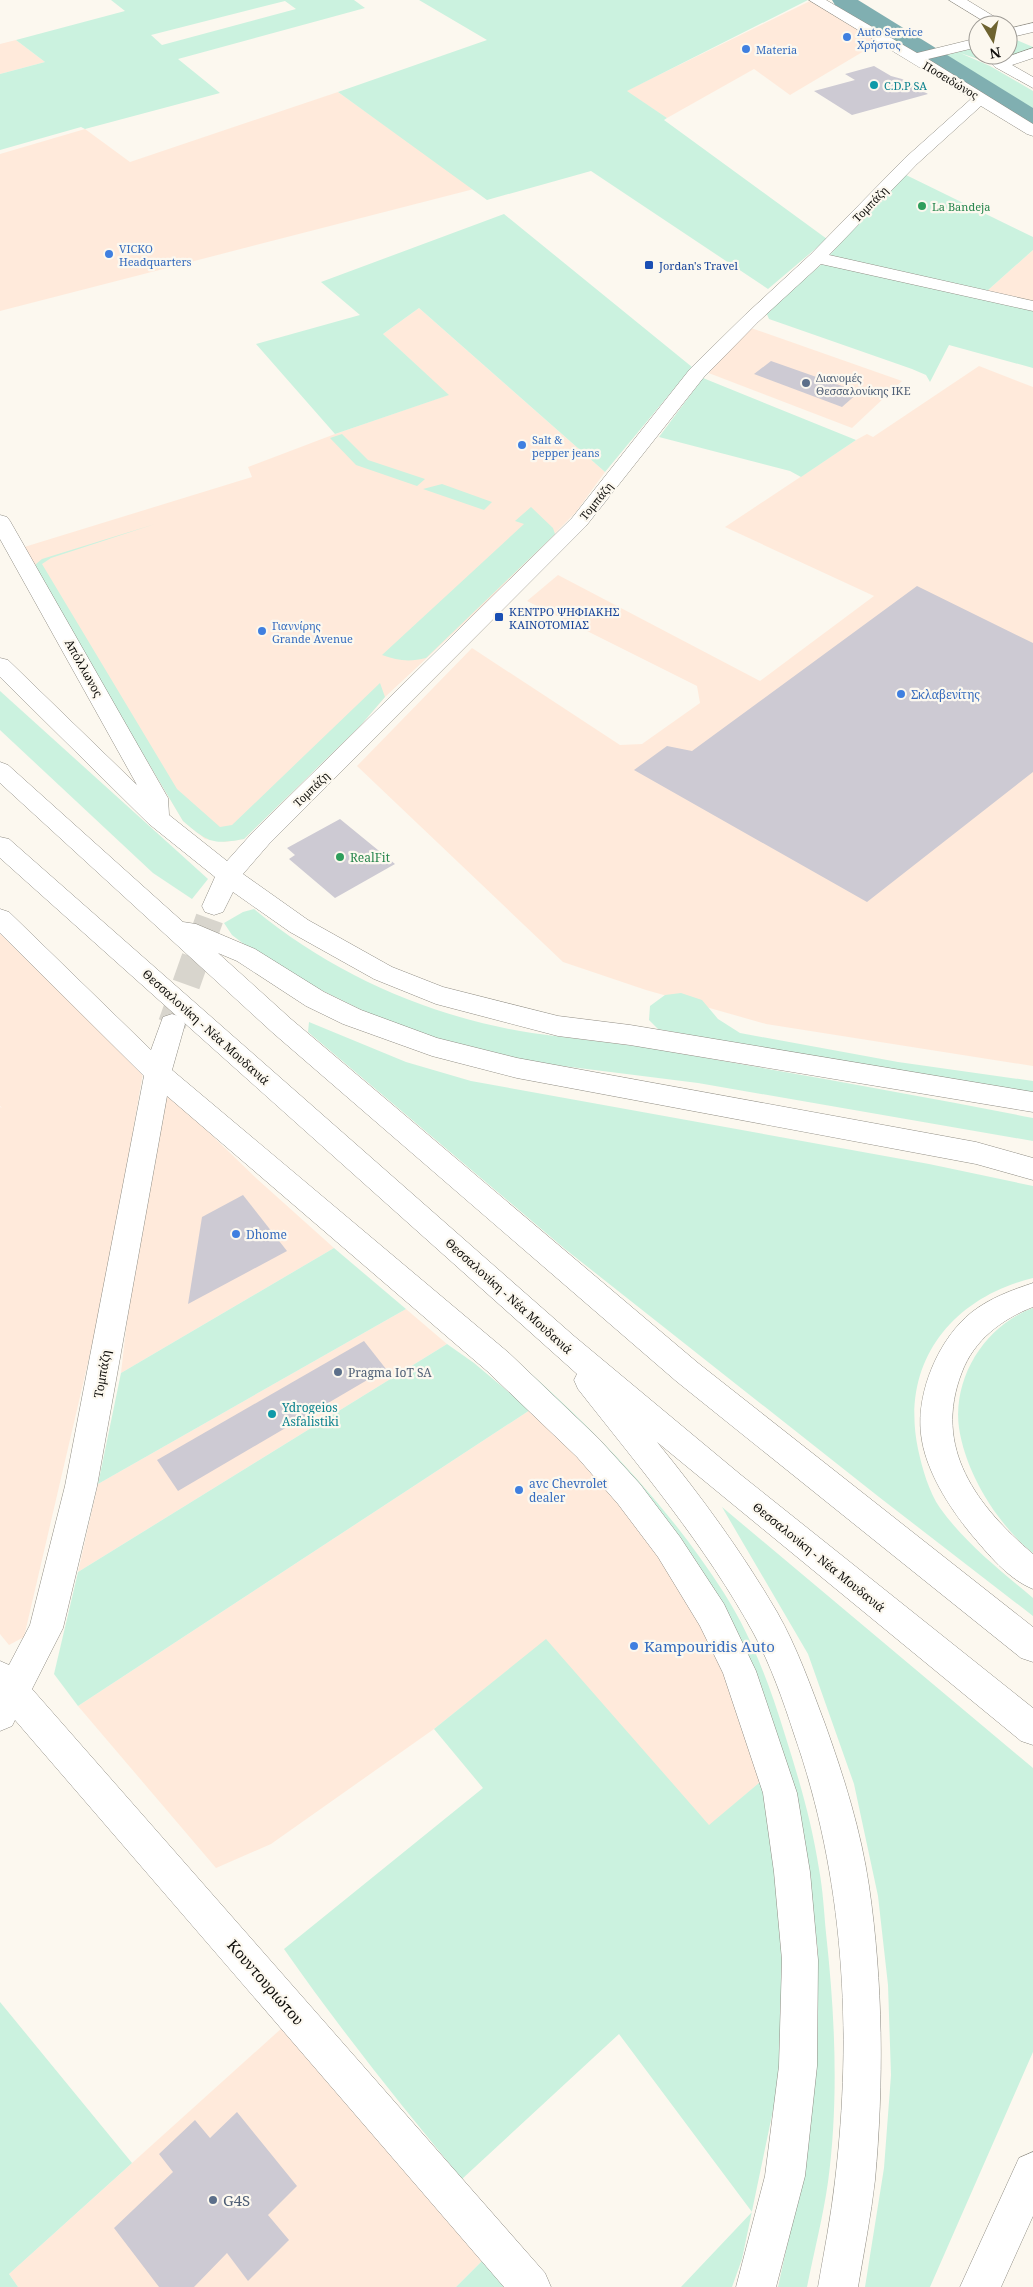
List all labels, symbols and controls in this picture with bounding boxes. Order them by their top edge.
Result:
north arrow [968,15,1018,65]
place label: Auto Service Χρήστος [857,24,923,52]
marker: Auto Service Χρήστος [841,31,853,43]
place label: Materia [756,42,797,57]
marker: Materia [740,43,752,55]
text: N [988,43,1002,64]
street label: Ποσειδώνος [921,58,981,102]
place label: C.D.P SA [884,78,927,93]
marker: C.D.P SA [868,79,880,91]
street label: Τομπάζη [849,183,891,225]
place label: La Bandeja [932,199,991,214]
marker: La Bandeja [916,200,928,212]
place label: VICKO Headquarters [119,241,192,269]
marker: VICKO Headquarters [103,248,115,260]
place label: Jordan's Travel [658,258,738,273]
marker: Jordan's Travel [643,259,655,271]
place label: Διανομές Θεσσαλονίκης ΙΚΕ [816,370,911,398]
marker: Διανομές Θεσσαλονίκης ΙΚΕ [800,377,812,389]
place label: Salt & pepper jeans [532,432,600,460]
marker: Salt & pepper jeans [516,439,528,451]
street label: Τομπάζη [576,479,616,523]
place label: ΚΕΝΤΡΟ ΨΗΦΙΑΚΗΣ ΚΑΙΝΟΤΟΜΙΑΣ [509,604,620,632]
marker: ΚΕΝΤΡΟ ΨΗΦΙΑΚΗΣ ΚΑΙΝΟΤΟΜΙΑΣ [493,611,505,623]
place label: Γιαννίρης Grande Avenue [272,618,353,646]
marker: Γιαννίρης Grande Avenue [256,625,268,637]
street label: Απόλλωνος [61,636,107,700]
place label: Σκλαβενίτης [911,686,980,703]
marker: Σκλαβενίτης [895,688,907,700]
street label: Τομπάζη [290,768,332,810]
place label: RealFit [350,849,390,866]
marker: RealFit [334,851,346,863]
street label: Θεσσαλονίκη - Νέα Μουδανιά [139,965,273,1089]
place label: Dhome [246,1226,287,1243]
marker: Dhome [230,1228,242,1240]
street label: Θεσσαλονίκη - Νέα Μουδανιά [442,1234,576,1358]
street label: Τομπάζη [89,1349,115,1399]
place label: Pragma IoT SA [348,1364,432,1381]
marker: Pragma IoT SA [332,1366,344,1378]
place label: Ydrogeios Asfalistiki [281,1399,339,1430]
marker: Ydrogeios Asfalistiki [266,1408,278,1420]
place label: avc Chevrolet dealer [529,1475,607,1506]
marker: avc Chevrolet dealer [513,1484,525,1496]
street label: Θεσσαλονίκη - Νέα Μουδανιά [749,1498,889,1616]
place label: Kampouridis Auto [644,1636,775,1656]
marker: Kampouridis Auto [628,1640,640,1652]
street label: Κουντουριώτου [223,1935,309,2029]
place label: G4S [223,2190,250,2210]
marker: G4S [207,2194,219,2206]

